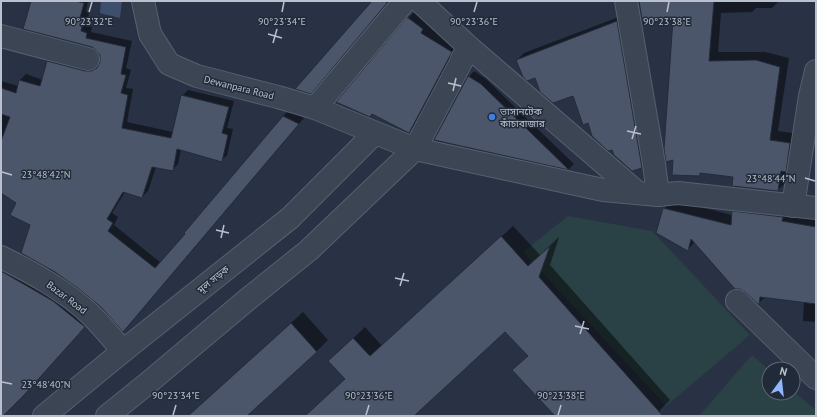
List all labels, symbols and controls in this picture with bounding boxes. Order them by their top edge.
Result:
text: 90°23'32"E [65,15,113,28]
text: 90°23'34"E [258,15,306,28]
text: 90°23'36"E [450,15,498,28]
text: 90°23'38"E [643,15,691,28]
street label: Dewanpara Road [202,72,275,102]
place label: ভাসানটেক কাঁচাবাজার [499,105,546,130]
marker: ভাসানটেক কাঁচাবাজার [487,112,497,122]
text: 23°48'42"N [21,168,71,181]
text: 23°48'44"N [746,172,796,185]
street label: মূল সড়ক [194,262,233,297]
street label: Bazar Road [44,278,90,317]
north arrow [761,361,801,401]
text: N [778,364,789,379]
text: 23°48'40"N [21,378,71,391]
text: 90°23'34"E [152,389,200,402]
text: 90°23'36"E [345,389,393,402]
text: 90°23'38"E [537,389,585,402]

